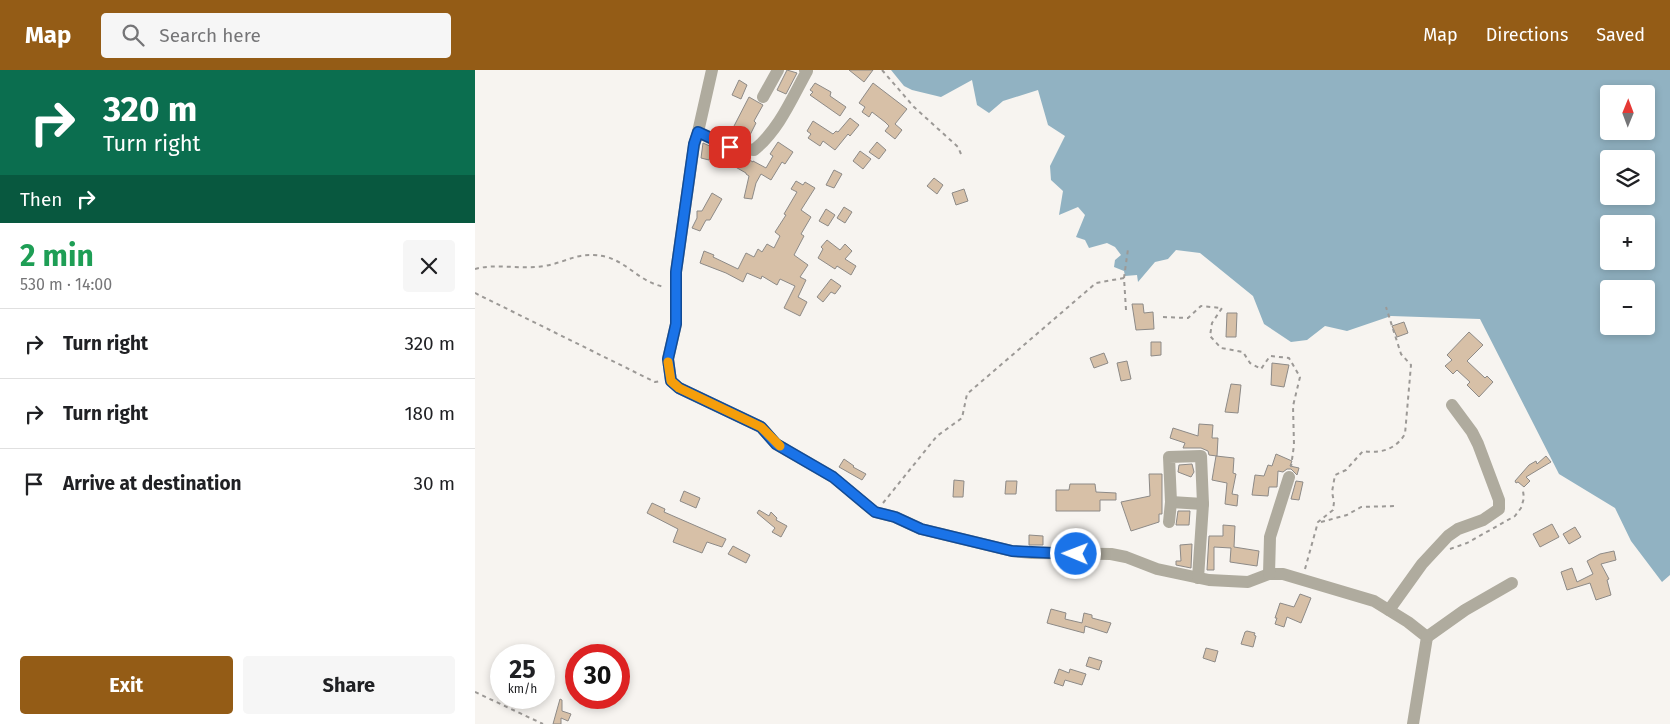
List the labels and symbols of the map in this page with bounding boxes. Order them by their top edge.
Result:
north arrow [1600,85,1655,140]
pin [709,126,751,168]
position arrow [1049,527,1101,579]
speed limit sign: 30 [565,644,630,709]

